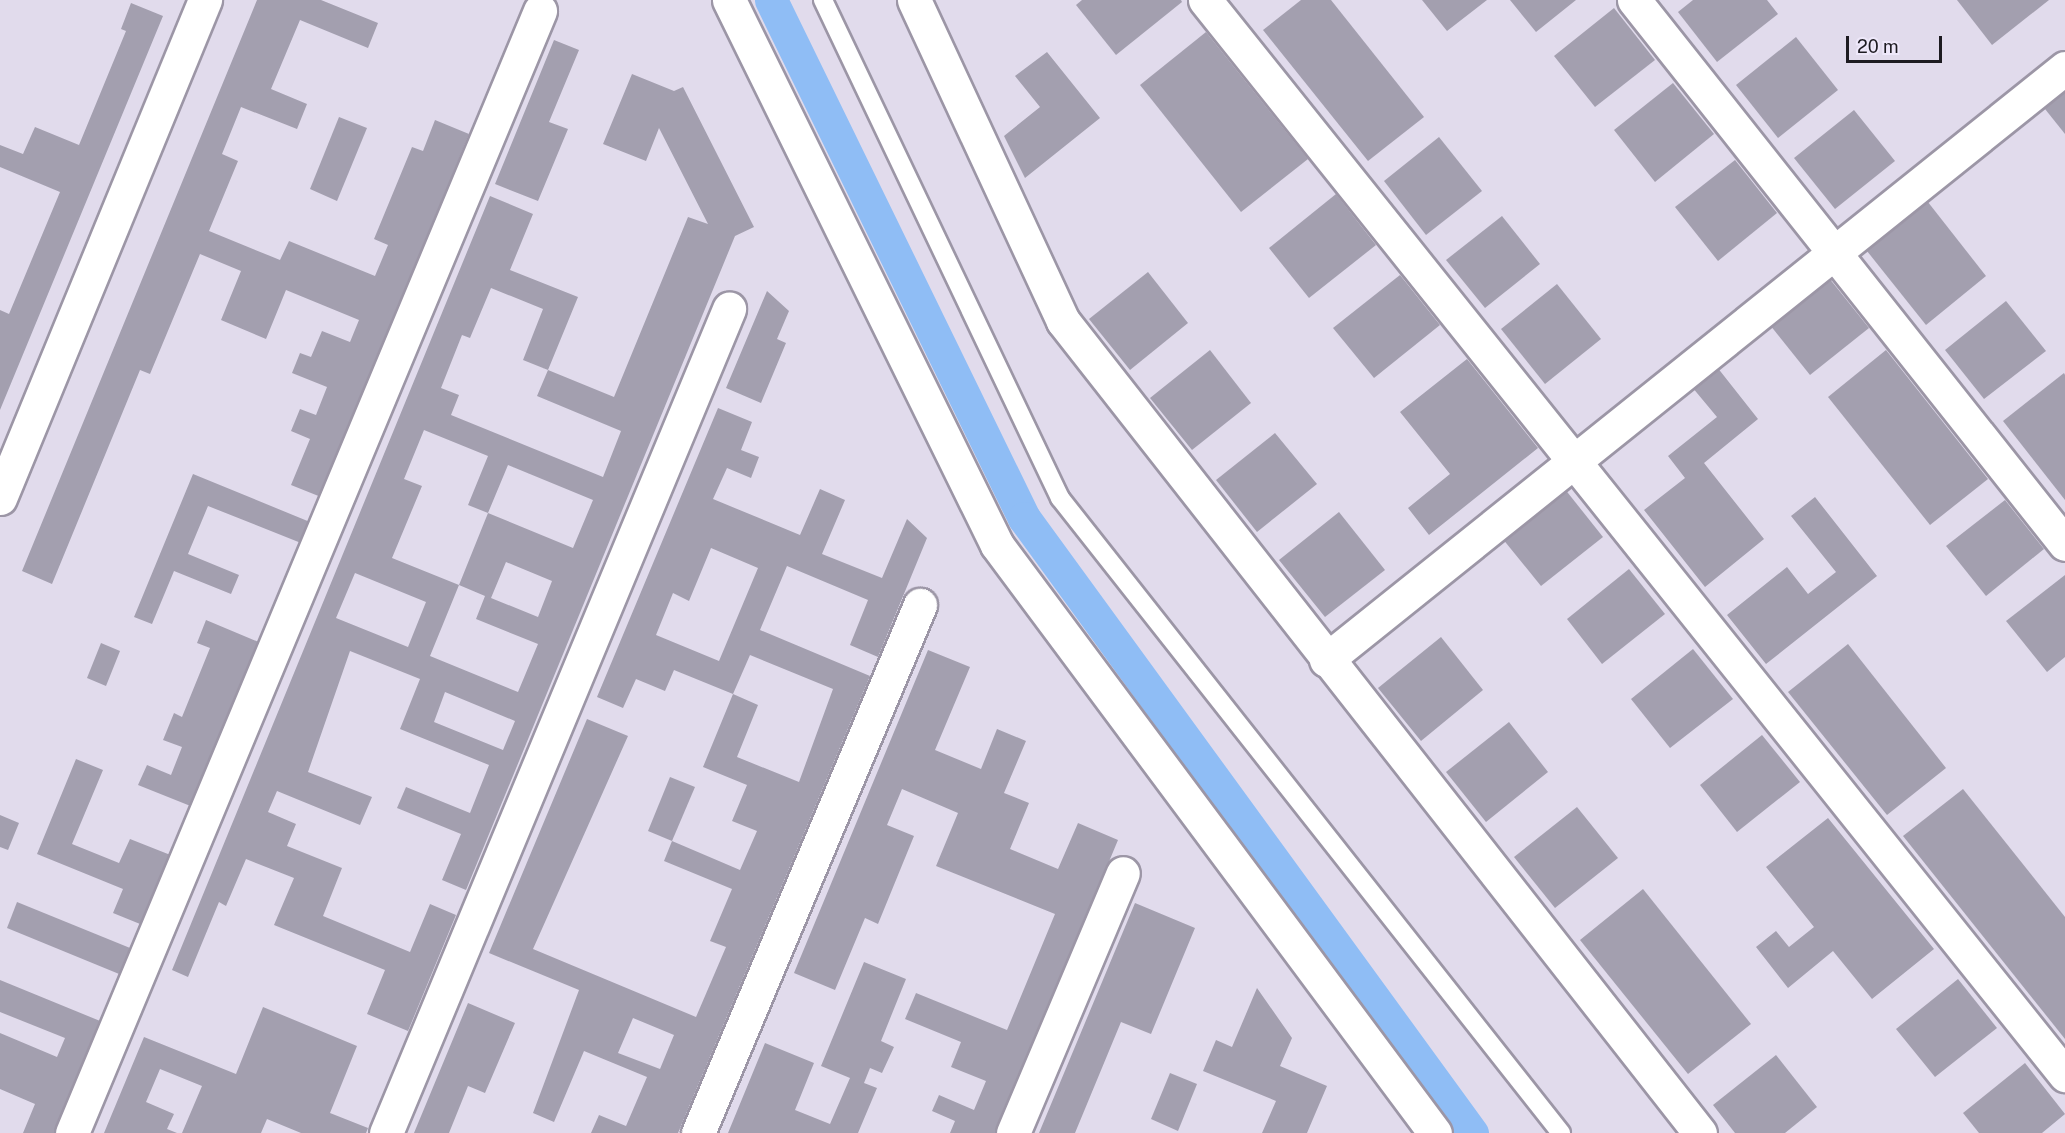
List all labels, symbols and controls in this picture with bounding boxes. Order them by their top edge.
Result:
scale bar [1849,24,1945,62]
text: 20 m [1857,36,1899,57]

